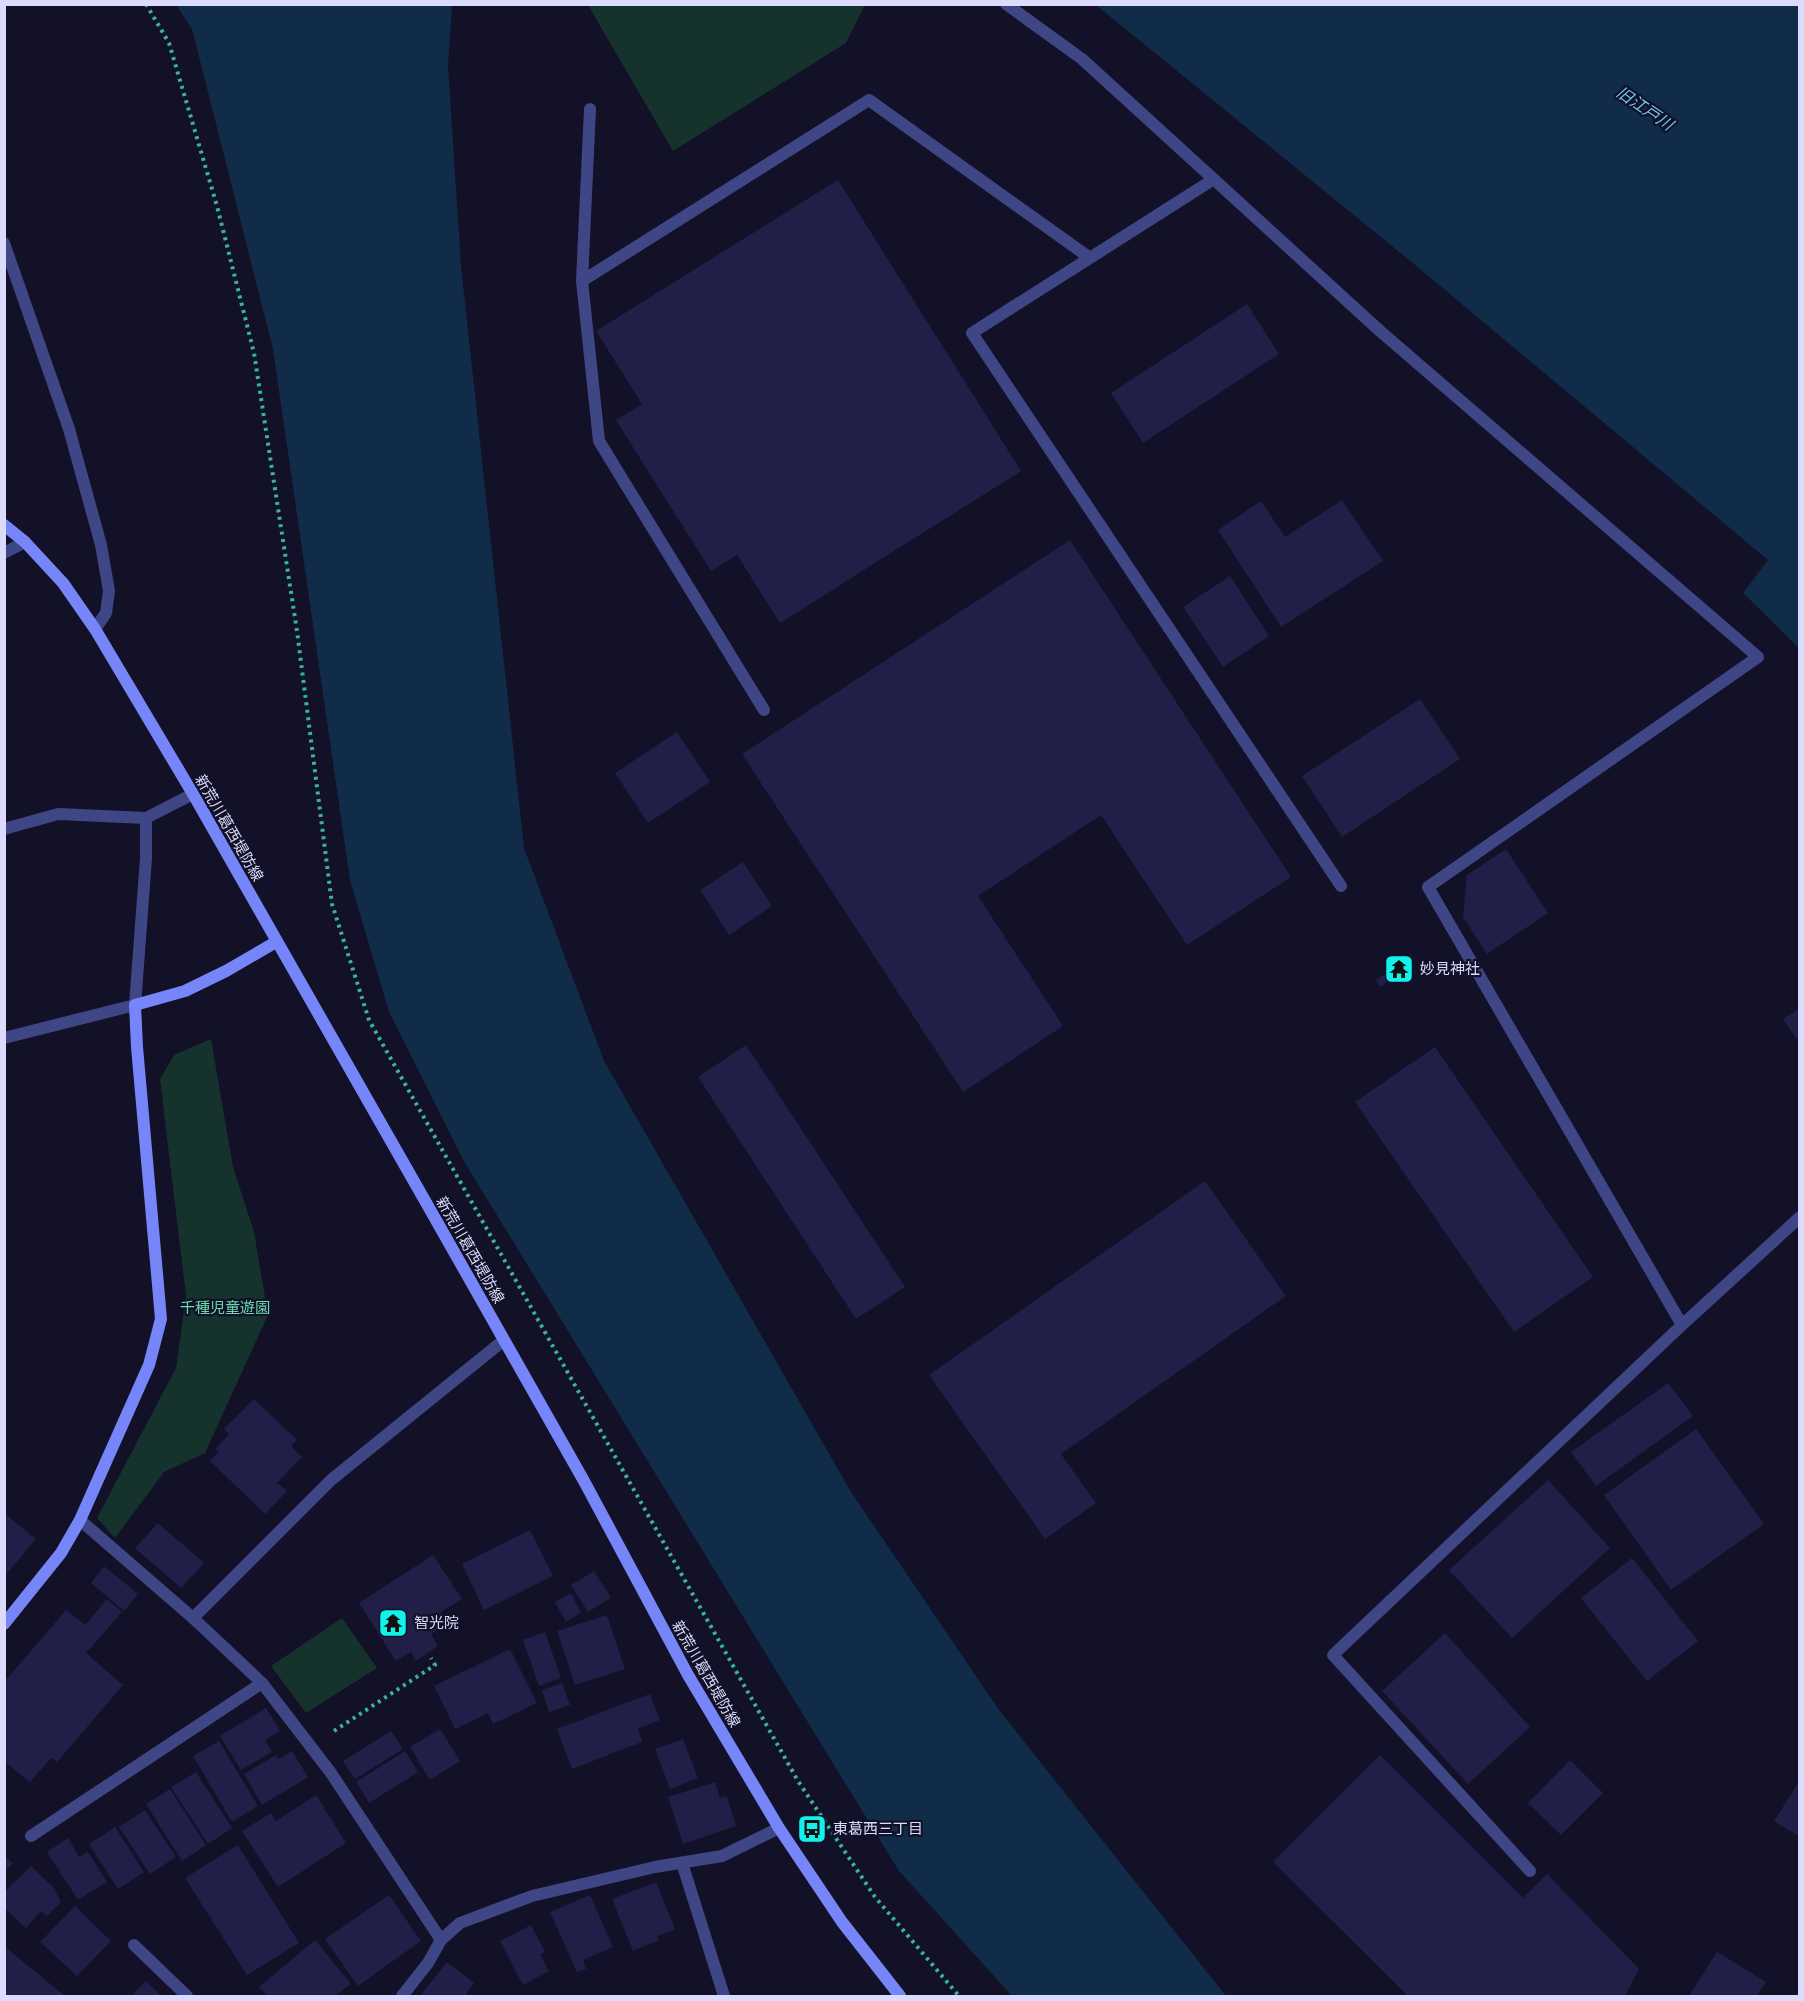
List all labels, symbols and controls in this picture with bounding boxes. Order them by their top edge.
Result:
water label: 旧江戸川 [1612,82,1679,137]
street label: 新荒川葛西堤防線 [189,771,268,885]
temple icon: 妙見神社 [1383,953,1415,985]
place label: 妙見神社 [1420,959,1480,980]
street label: 新荒川葛西堤防線 [430,1193,509,1307]
park label: 千種児童遊園 [180,1298,270,1319]
temple icon: 智光院 [377,1607,409,1639]
place label: 智光院 [414,1613,459,1634]
street label: 新荒川葛西堤防線 [666,1617,745,1731]
bus stop icon: 東葛西三丁目 [796,1813,828,1845]
place label: 東葛西三丁目 [833,1819,923,1840]

